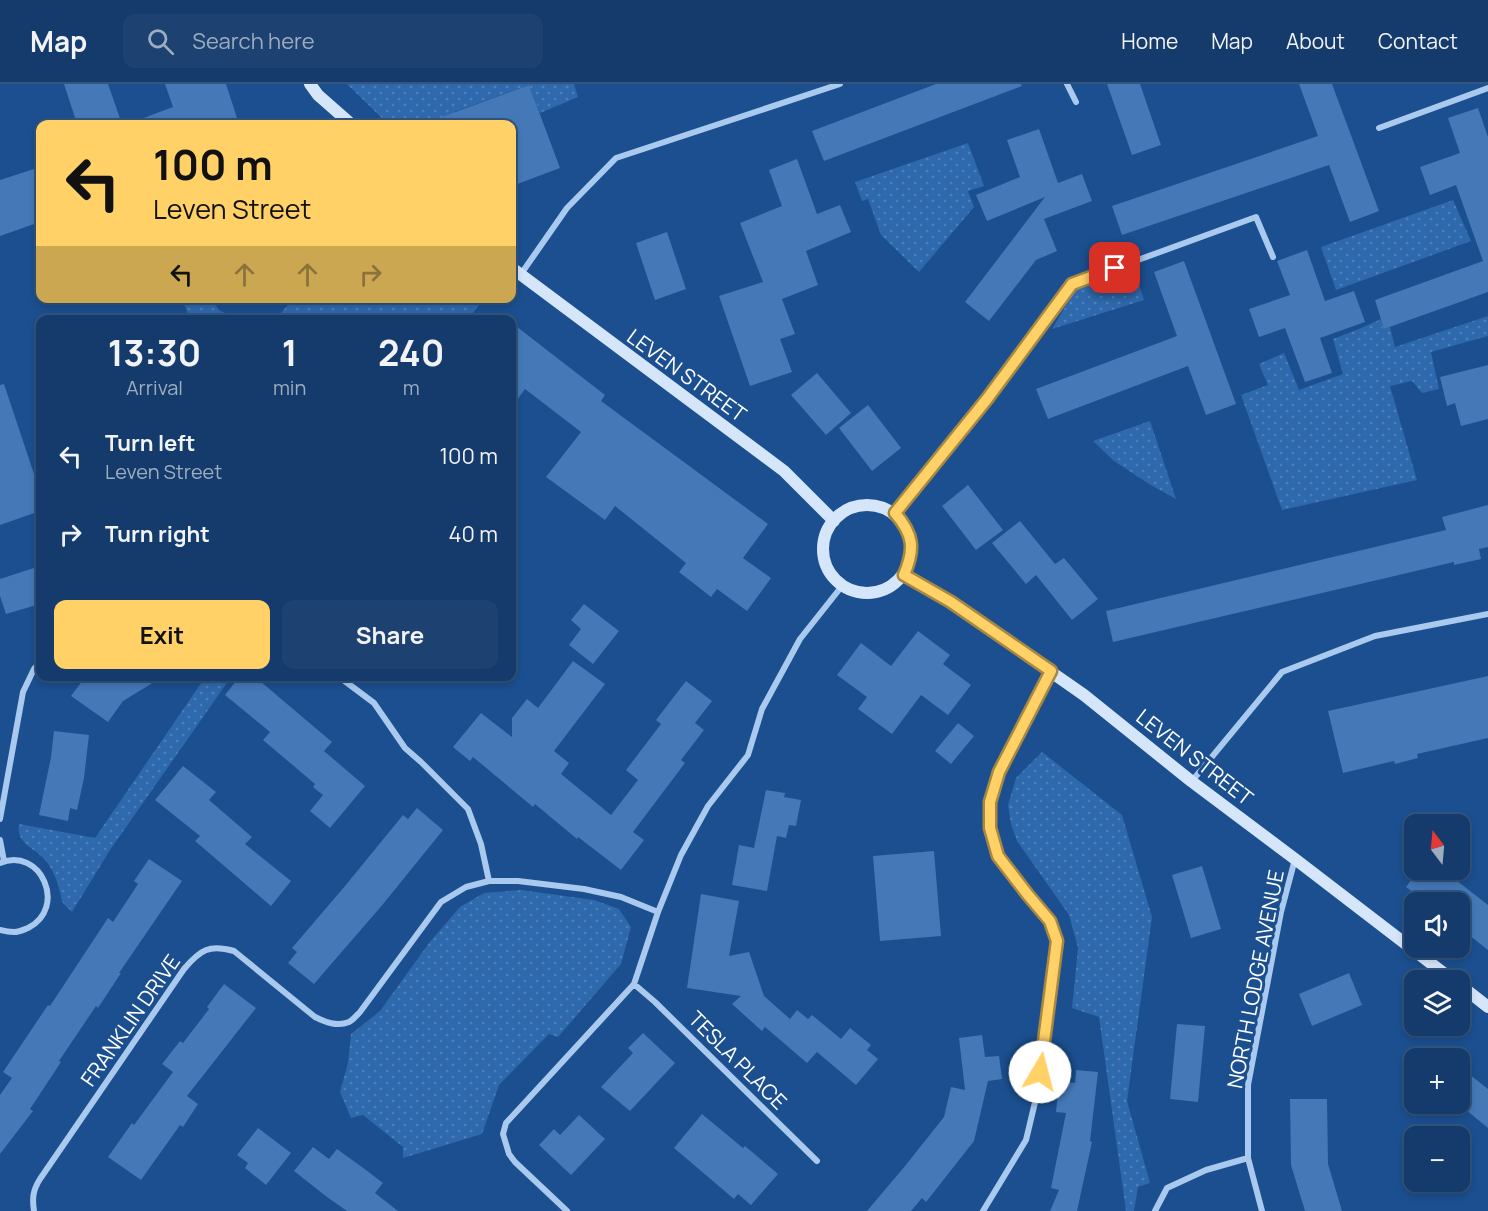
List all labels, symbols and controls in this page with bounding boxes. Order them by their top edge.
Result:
search box [123,14,543,68]
text: Map [30,22,87,60]
icon: search [144,25,177,58]
text: Search here [192,26,315,56]
text: Home [1121,27,1178,55]
text: Map [1211,27,1253,55]
text: About [1286,27,1345,55]
text: Contact [1378,27,1458,55]
text: 100 m [153,135,273,193]
icon: left [54,144,132,222]
text: Leven Street [153,190,311,227]
pin [1089,242,1140,293]
icon: arrive [1098,251,1131,284]
icon: left [165,258,198,291]
icon: ahead [228,258,261,291]
icon: ahead [291,258,324,291]
icon: right [354,258,387,291]
street label: LEVEN STREET [622,322,753,428]
text: 13:30 [108,328,201,377]
text: 1 [282,328,298,377]
text: 240 [378,328,444,377]
text: Arrival [126,374,183,401]
text: min [273,374,306,401]
text: m [403,374,420,401]
text: Turn left [105,428,195,458]
icon: left [54,440,87,473]
text: 100 m [440,441,498,471]
text: Leven Street [105,458,222,485]
icon: right [54,518,87,551]
text: Turn right [105,519,210,549]
text: 40 m [449,519,498,549]
button: Exit [54,600,270,669]
button: Share [282,600,498,669]
street label: LEVEN STREET [1131,703,1260,812]
north arrow [1404,814,1470,880]
map controls [1404,814,1470,1192]
street label: NORTH LODGE AVENUE [1220,867,1290,1091]
button: sound [1404,892,1470,958]
street label: FRANKLIN DRIVE [74,948,186,1092]
button: layers [1404,970,1470,1036]
street label: TESLA PLACE [683,1005,793,1115]
position arrow [1008,1040,1072,1104]
button: + [1404,1048,1470,1114]
button: − [1404,1126,1470,1192]

